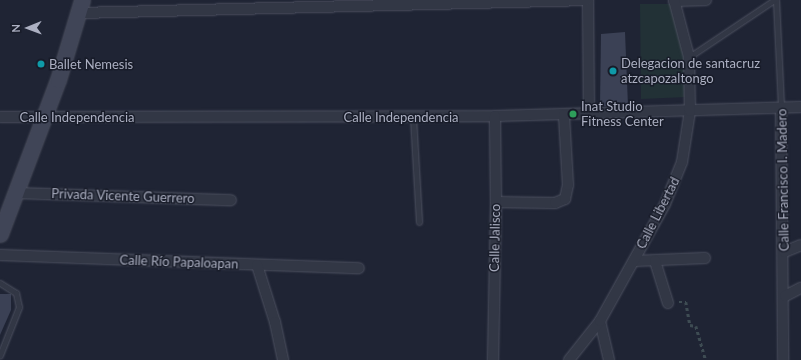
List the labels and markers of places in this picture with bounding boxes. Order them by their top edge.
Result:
place label: Ballet Nemesis [49,56,133,72]
place label: Delegacion de santacruz atzcapozaltongo [621,56,760,87]
marker: Ballet Nemesis [36,59,46,69]
marker: Delegacion de santacruz atzcapozaltongo [608,66,618,76]
place label: Inat Studio Fitness Center [581,99,664,130]
marker: Inat Studio Fitness Center [568,109,578,119]

